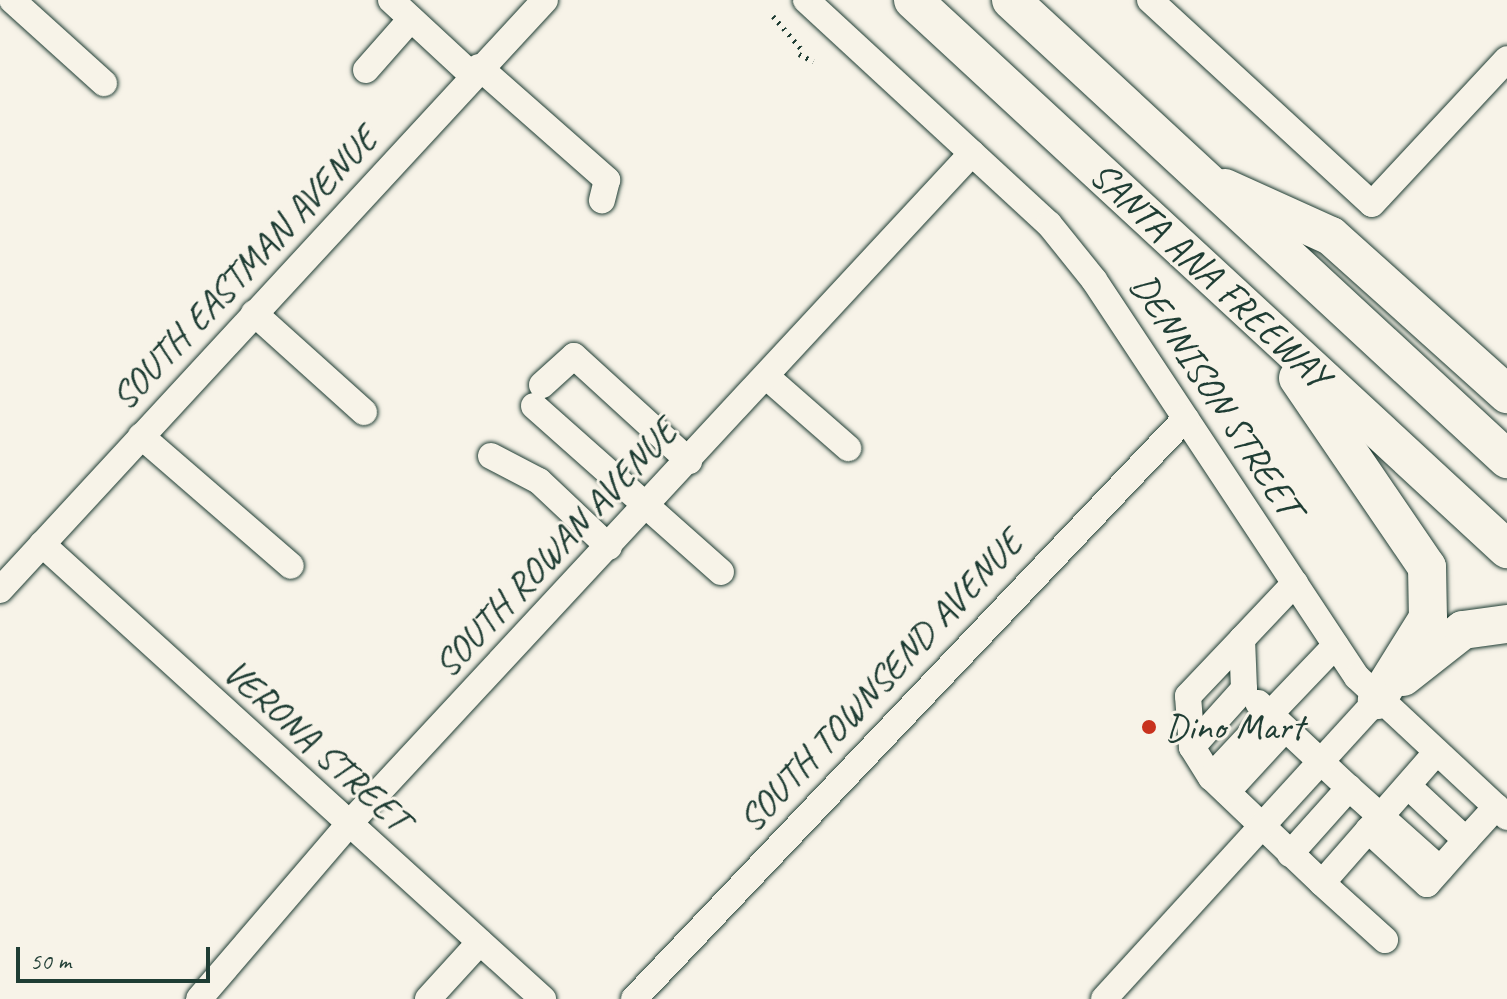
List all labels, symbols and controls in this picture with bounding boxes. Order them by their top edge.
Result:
street label: SOUTH EASTMAN AVENUE [101,117,387,419]
street label: SANTA ANA FREEWAY [1082,153,1338,397]
street label: DENNISON STREET [1121,265,1311,525]
street label: SOUTH ROWAN AVENUE [424,410,686,686]
street label: SOUTH TOWNSEND AVENUE [728,520,1032,842]
street label: VERONA STREET [214,649,420,841]
place label: Dino Mart [1165,704,1305,750]
marker: Dino Mart [1140,718,1158,736]
scale bar [20,931,214,981]
text: 50 m [30,946,71,976]

